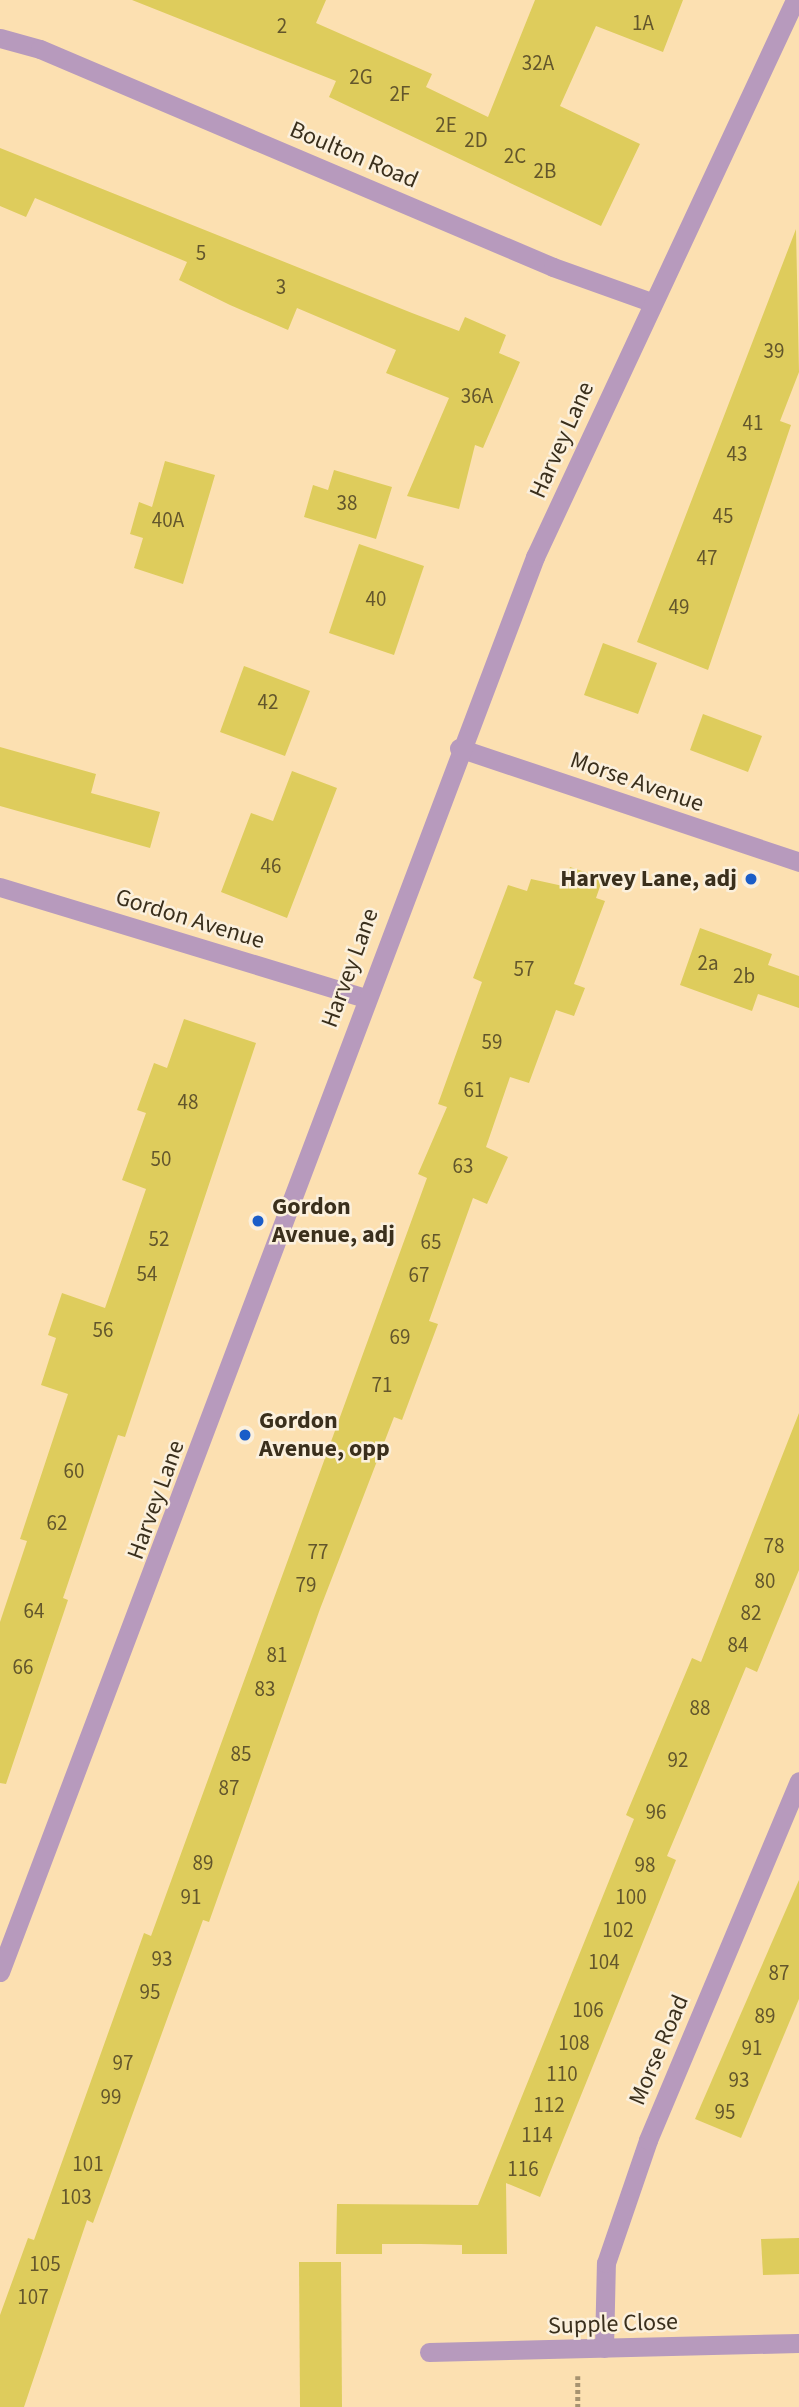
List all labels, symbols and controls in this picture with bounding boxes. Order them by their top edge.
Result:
house number: 1A [632,10,654,36]
house number: 2 [277,13,287,39]
house number: 32A [522,50,554,76]
house number: 2G [349,64,373,90]
house number: 2F [390,81,410,107]
house number: 2E [435,112,457,138]
street label: Boulton Road [286,115,422,195]
house number: 2D [464,127,488,153]
house number: 2C [504,143,526,169]
house number: 2B [534,158,556,184]
house number: 5 [196,240,206,266]
house number: 3 [276,274,286,300]
house number: 39 [764,338,784,364]
street label: Harvey Lane [523,377,601,503]
house number: 36A [461,383,493,409]
house number: 41 [743,410,763,436]
house number: 43 [727,441,747,467]
house number: 38 [337,490,357,516]
house number: 45 [713,503,733,529]
house number: 40A [152,507,184,533]
house number: 47 [697,545,717,571]
house number: 40 [366,586,386,612]
house number: 49 [669,594,689,620]
house number: 42 [258,689,278,715]
street label: Morse Avenue [566,746,708,818]
house number: 46 [261,853,281,879]
place label: Harvey Lane, adj [560,865,737,893]
marker: Harvey Lane, adj [743,871,759,887]
street label: Gordon Avenue [112,883,268,955]
street label: Harvey Lane [315,905,385,1031]
house number: 2a [697,950,719,976]
house number: 57 [514,956,534,982]
house number: 2b [733,963,755,989]
house number: 59 [482,1029,502,1055]
house number: 61 [464,1077,484,1103]
house number: 48 [178,1089,198,1115]
house number: 50 [151,1146,171,1172]
house number: 63 [453,1153,473,1179]
place label: Gordon Avenue, adj [272,1193,395,1249]
marker: Gordon Avenue, adj [250,1213,266,1229]
house number: 52 [149,1226,169,1252]
house number: 65 [421,1229,441,1255]
house number: 54 [137,1261,157,1287]
house number: 67 [409,1262,429,1288]
house number: 56 [93,1317,113,1343]
house number: 69 [390,1324,410,1350]
house number: 71 [372,1372,392,1398]
place label: Gordon Avenue, opp [259,1407,390,1463]
marker: Gordon Avenue, opp [237,1427,253,1443]
street label: Harvey Lane [121,1437,191,1563]
house number: 60 [64,1458,84,1484]
house number: 62 [47,1510,67,1536]
house number: 78 [764,1533,784,1559]
house number: 77 [308,1539,328,1565]
house number: 80 [755,1568,775,1594]
house number: 79 [296,1572,316,1598]
house number: 64 [24,1598,44,1624]
house number: 82 [741,1600,761,1626]
house number: 84 [728,1632,748,1658]
house number: 81 [267,1642,287,1668]
house number: 66 [13,1654,33,1680]
house number: 83 [255,1676,275,1702]
house number: 88 [690,1695,710,1721]
house number: 85 [231,1741,251,1767]
house number: 92 [668,1747,688,1773]
house number: 87 [219,1775,239,1801]
house number: 96 [646,1799,666,1825]
house number: 89 [193,1850,213,1876]
house number: 98 [635,1852,655,1878]
house number: 91 [181,1884,201,1910]
house number: 100 [615,1884,647,1910]
house number: 102 [602,1917,634,1943]
house number: 93 [152,1946,172,1972]
house number: 104 [588,1949,620,1975]
house number: 87 [769,1960,789,1986]
house number: 95 [140,1979,160,2005]
street label: Morse Road [623,1991,695,2109]
house number: 106 [572,1997,604,2023]
house number: 89 [755,2003,775,2029]
house number: 108 [558,2030,590,2056]
house number: 91 [742,2035,762,2061]
house number: 97 [113,2050,133,2076]
house number: 110 [546,2061,578,2087]
house number: 93 [729,2067,749,2093]
house number: 99 [101,2084,121,2110]
house number: 112 [533,2092,565,2118]
house number: 95 [715,2099,735,2125]
house number: 114 [521,2122,553,2148]
house number: 101 [72,2151,104,2177]
house number: 116 [507,2156,539,2182]
house number: 103 [60,2184,92,2210]
house number: 105 [29,2251,61,2277]
house number: 107 [17,2284,49,2310]
street label: Supple Close [547,2307,679,2341]

